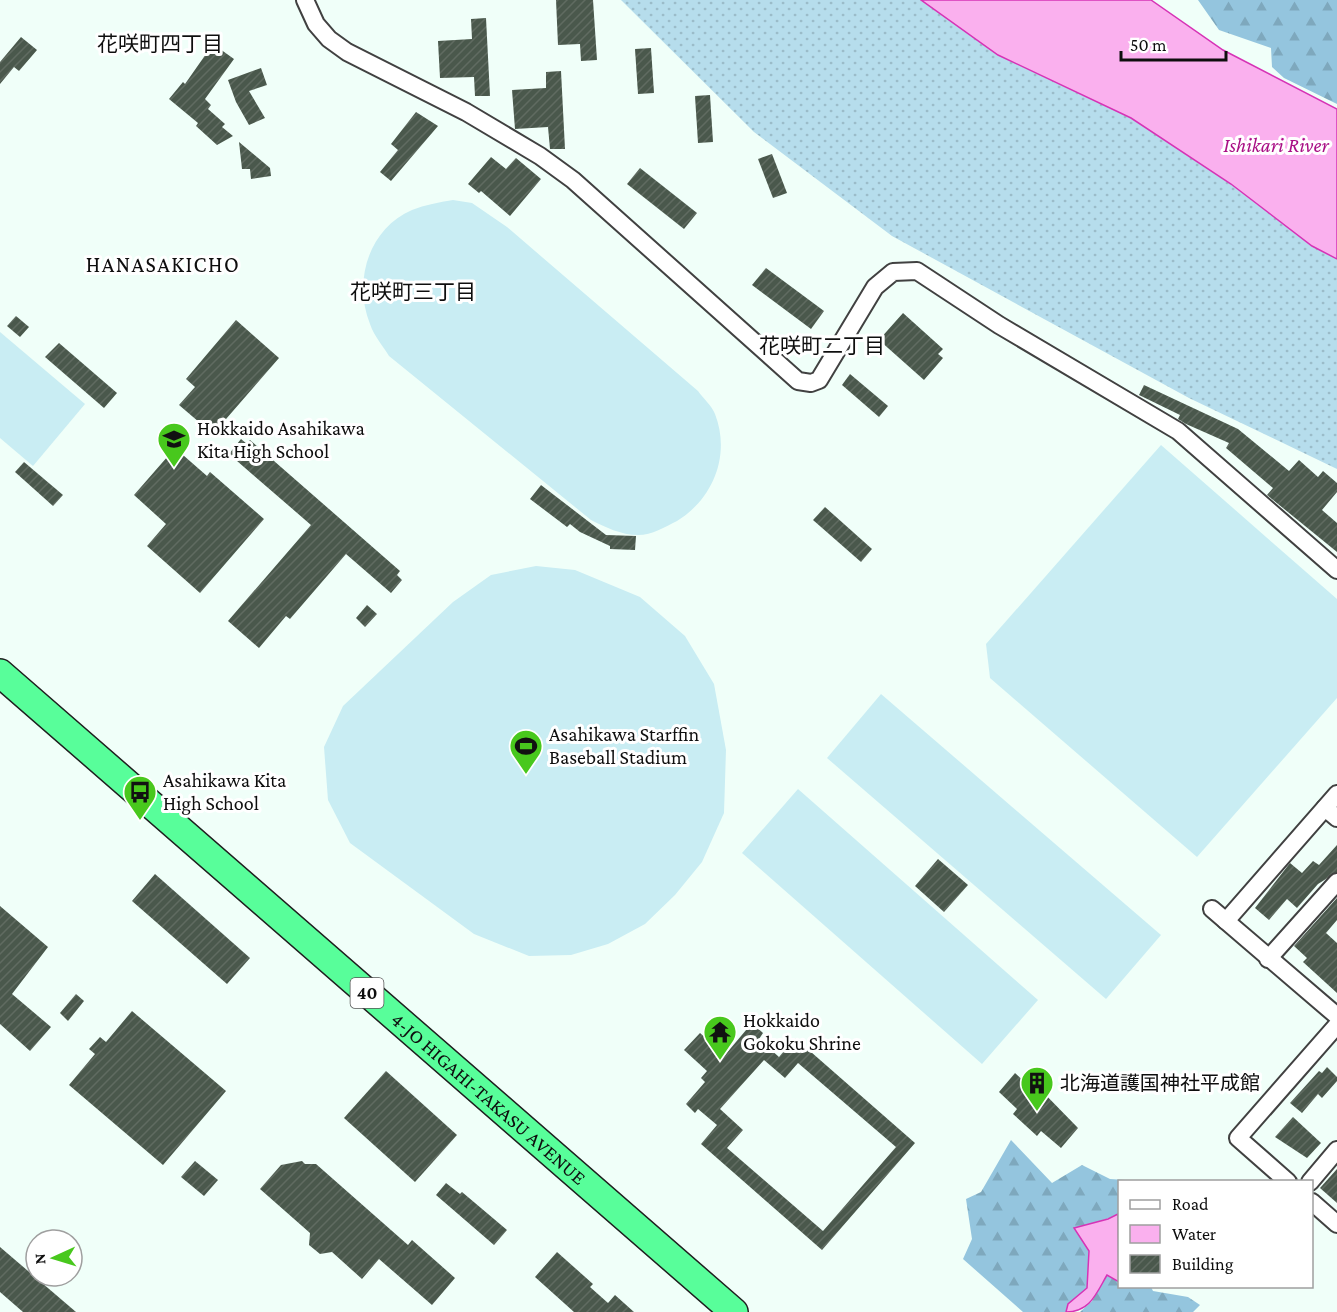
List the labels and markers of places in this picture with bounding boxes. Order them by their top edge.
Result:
place label: Hokkaido Asahikawa Kita High School [197,417,365,463]
school or university icon: Hokkaido Asahikawa Kita High School [156,421,192,468]
place label: Asahikawa Starffin Baseball Stadium [549,723,699,768]
sports icon: Asahikawa Starffin Baseball Stadium [508,728,544,775]
place label: Asahikawa Kita High School [163,769,286,815]
bus stop icon: Asahikawa Kita High School [122,774,158,821]
place label: Hokkaido Gokoku Shrine [743,1009,861,1054]
temple icon: Hokkaido Gokoku Shrine [702,1014,738,1061]
building icon: 北海道護国神社平成館 [1019,1065,1055,1112]
place label: 北海道護国神社平成館 [1060,1072,1260,1094]

